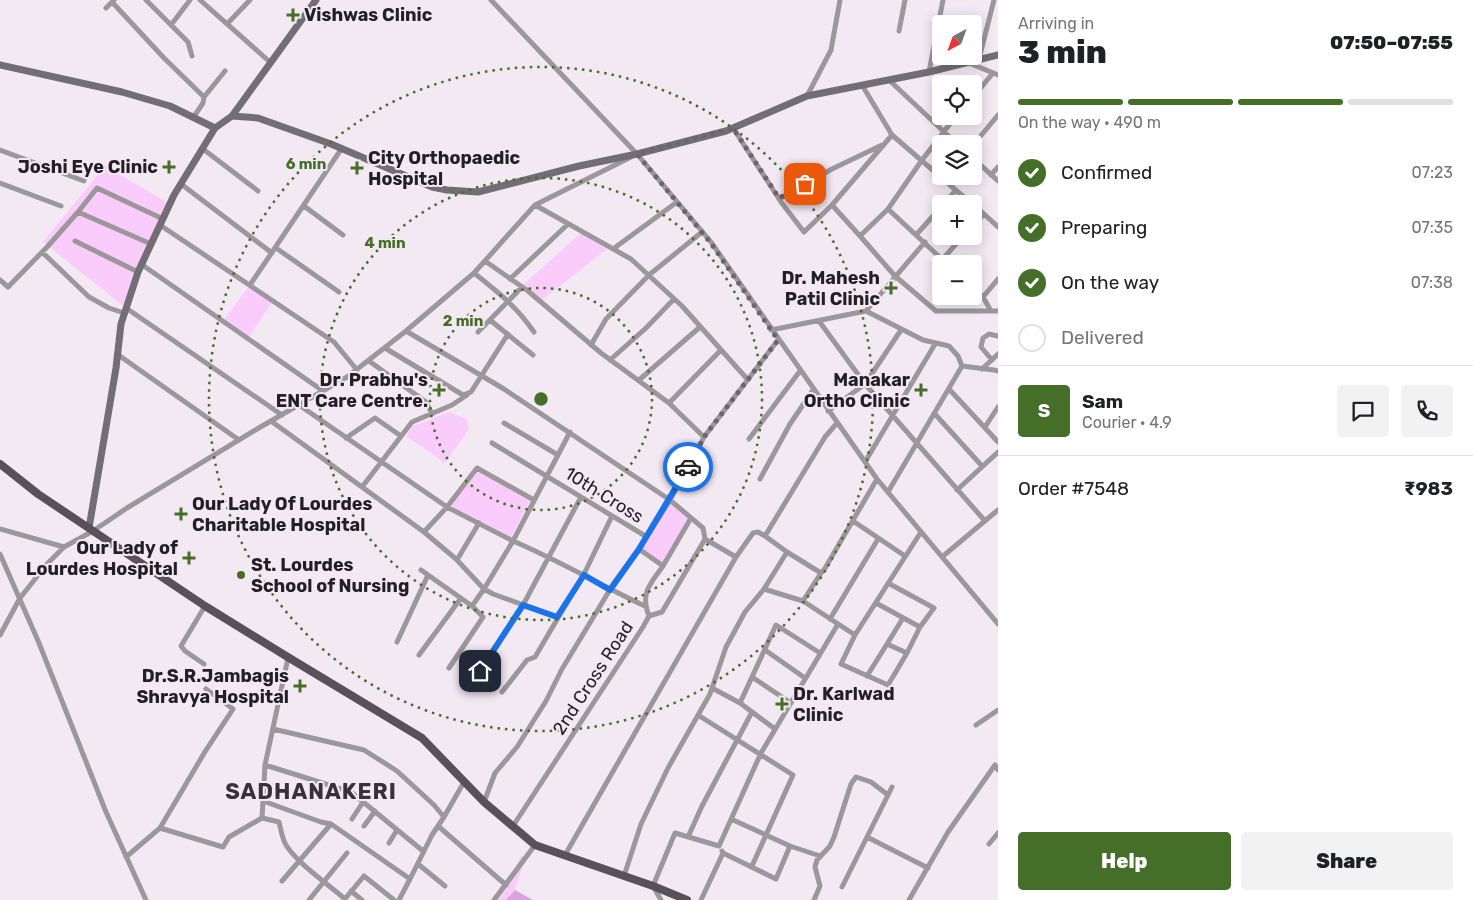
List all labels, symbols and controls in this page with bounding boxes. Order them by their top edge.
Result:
place label: Vishwas Clinic [304,4,433,26]
marker: Vishwas Clinic [286,8,300,22]
text: Arriving in [1018,14,1094,33]
north arrow [932,15,982,65]
map controls [932,15,982,305]
text: 07:50–07:55 [1330,31,1453,54]
text: 3 min [1018,33,1107,71]
button: locate [932,75,982,125]
text: On the way · 490 m [1018,113,1161,132]
button: layers [932,135,982,185]
place label: City Orthopaedic Hospital [368,147,521,190]
text: 6 min [286,155,326,173]
place label: Joshi Eye Clinic [18,156,158,178]
icon: check [1018,159,1046,187]
marker: Joshi Eye Clinic [162,160,176,174]
marker: City Orthopaedic Hospital [350,161,364,175]
text: Confirmed [1061,161,1152,184]
pin [784,163,826,205]
text: 07:23 [1412,163,1453,182]
icon: bag [791,170,819,198]
button: + [932,195,982,245]
icon: check [1018,214,1046,242]
text: Preparing [1061,216,1147,239]
text: 07:35 [1411,218,1453,237]
text: 4 min [364,234,406,252]
button: − [932,255,982,305]
place label: Dr. Mahesh Patil Clinic [781,267,880,310]
icon: check [1018,269,1046,297]
text: On the way [1061,271,1159,294]
text: 07:38 [1411,273,1453,292]
marker: Dr. Mahesh Patil Clinic [884,281,898,295]
text: 2 min [443,312,483,330]
text: Delivered [1061,326,1144,349]
place label: Dr. Prabhu's ENT Care Centre. [276,369,428,412]
place label: Manakar Ortho Clinic [804,369,910,412]
marker: Dr. Prabhu's ENT Care Centre. [432,383,446,397]
marker: Manakar Ortho Clinic [914,383,928,397]
button: chat [1337,385,1389,437]
button: phone [1401,385,1453,437]
centre of rings [532,390,550,408]
text: Sam [1082,390,1123,413]
text: S [1038,399,1050,422]
text: Courier · 4.9 [1082,413,1172,432]
courier [663,442,713,492]
icon: car [674,453,702,481]
street label: 10th Cross [560,462,648,528]
text: Order #7548 [1018,477,1129,500]
text: ₹983 [1404,477,1453,500]
place label: Our Lady Of Lourdes Charitable Hospital [192,493,372,536]
marker: Our Lady Of Lourdes Charitable Hospital [174,507,188,521]
place label: Our Lady of Lourdes Hospital [26,537,178,580]
marker: Our Lady of Lourdes Hospital [182,551,196,565]
place label: St. Lourdes School of Nursing [251,554,409,597]
marker: St. Lourdes School of Nursing [235,569,247,581]
street label: 2nd Cross Road [548,617,638,739]
pin [459,650,501,692]
icon: home [466,657,494,685]
place label: Dr.S.R.Jambagis Shravya Hospital [136,665,289,708]
marker: Dr.S.R.Jambagis Shravya Hospital [293,679,307,693]
place label: Dr. Karlwad Clinic [793,683,895,726]
marker: Dr. Karlwad Clinic [775,697,789,711]
district label: SADHANAKERI [225,778,397,805]
button: Help [1018,832,1231,890]
button: Share [1241,832,1453,890]

